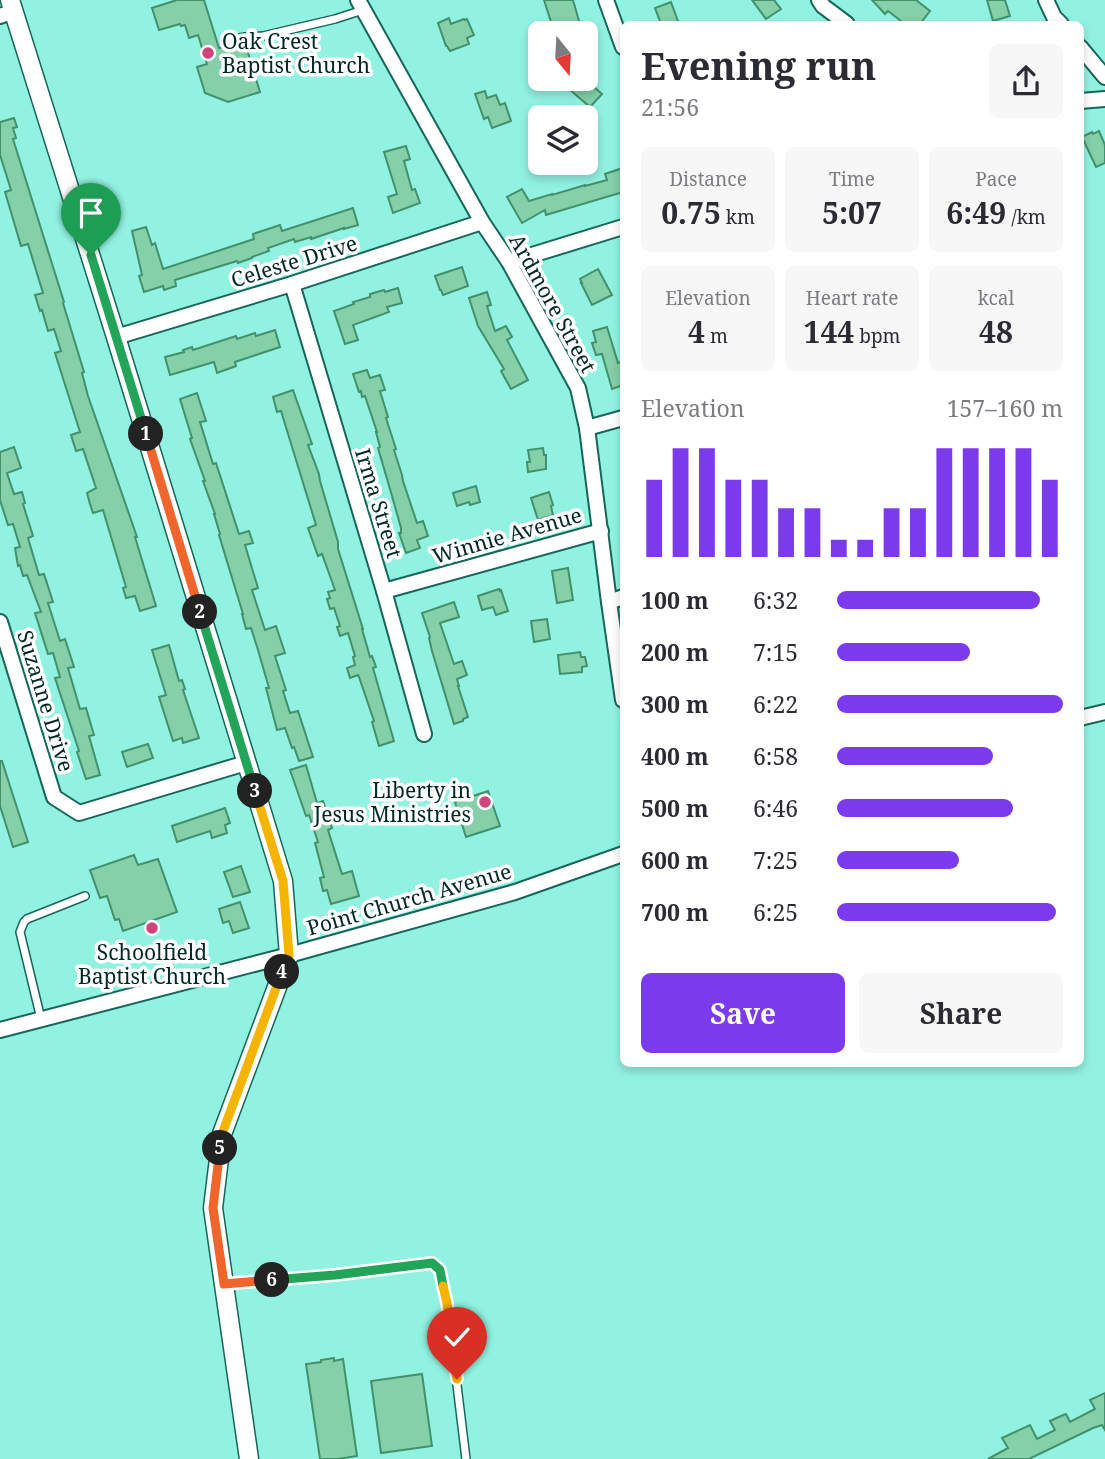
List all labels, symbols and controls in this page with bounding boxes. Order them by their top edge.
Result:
north arrow [528,21,598,91]
map controls [528,21,598,175]
place label: Oak Crest Baptist Church [222,27,370,79]
text: Evening run [641,39,876,91]
button: share [989,44,1063,118]
marker: Oak Crest Baptist Church [200,45,216,61]
text: 21:56 [641,91,699,123]
button: layers [528,105,598,175]
text: Distance [669,166,747,192]
text: Time [829,166,875,192]
text: Pace [975,166,1017,192]
pin [61,183,121,255]
text: 0.75 [661,192,721,233]
text: 5:07 [822,192,882,233]
text: 6:49 [946,192,1006,233]
icon: arrive [72,194,110,232]
text: km [721,204,755,230]
text: /km [1006,204,1046,230]
street label: Celeste Drive [227,229,361,293]
street label: Ardmore Street [503,229,603,377]
text: Elevation [665,285,751,311]
text: Heart rate [806,285,898,311]
text: kcal [978,285,1014,311]
text: 4 [688,311,705,352]
text: 144 [803,311,854,352]
text: 48 [979,311,1013,352]
text: m [705,323,728,349]
text: bpm [854,323,901,349]
text: Elevation [641,392,745,424]
text: 157–160 m [947,392,1063,424]
pin: 1 [128,416,164,452]
text: 1 [140,420,151,446]
street label: Irma Street [349,445,409,561]
street label: Winnie Avenue [429,500,585,570]
text: 100 m [641,584,709,616]
text: 6:32 [753,584,798,616]
pin: 2 [182,594,218,630]
text: 2 [194,598,205,624]
street label: Suzanne Drive [11,627,81,775]
text: 200 m [641,636,709,668]
text: 7:15 [753,636,798,668]
text: 300 m [641,688,709,720]
text: 6:22 [753,688,798,720]
text: 400 m [641,740,709,772]
text: 6:58 [753,740,798,772]
pin: 3 [238,774,272,808]
place label: Liberty in Jesus Ministries [313,776,471,828]
text: 3 [249,777,260,803]
text: 500 m [641,792,709,824]
text: 6:46 [753,792,798,824]
marker: Liberty in Jesus Ministries [477,794,493,810]
text: 600 m [641,844,709,876]
text: 7:25 [753,844,798,876]
street label: Point Church Avenue [303,856,515,942]
text: 700 m [641,896,709,928]
text: 6:25 [753,896,798,928]
marker: Schoolfield Baptist Church [144,920,160,936]
place label: Schoolfield Baptist Church [78,938,226,990]
pin: 4 [264,954,300,990]
text: 4 [276,958,287,984]
button: Save [641,973,845,1053]
button: Share [859,973,1063,1053]
pin: 5 [202,1130,238,1166]
text: 5 [214,1134,225,1160]
pin: 6 [254,1262,290,1298]
text: 6 [266,1266,277,1292]
pin [427,1307,487,1379]
icon: check [438,1318,476,1356]

